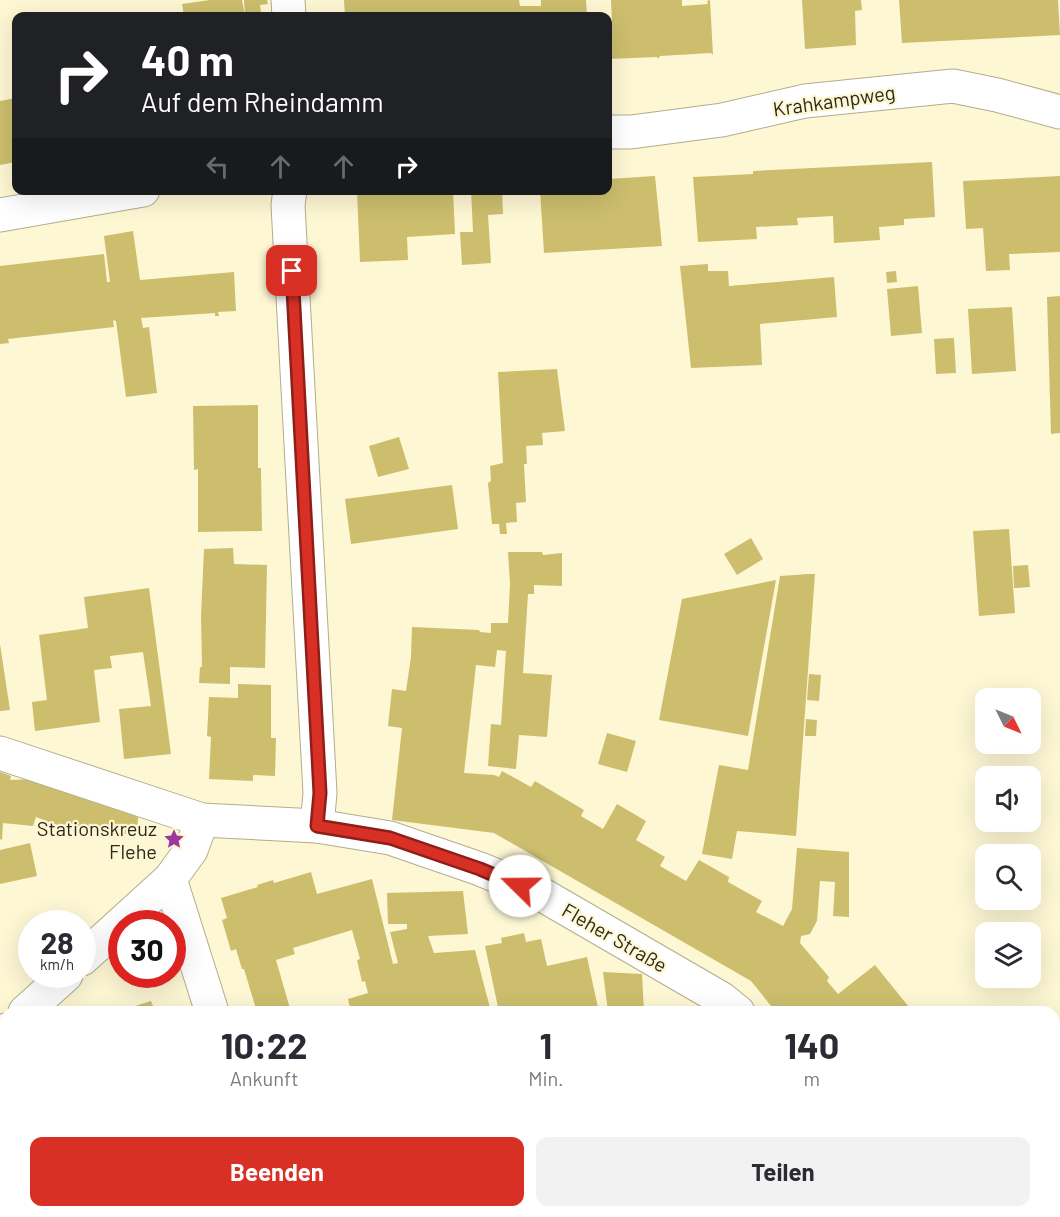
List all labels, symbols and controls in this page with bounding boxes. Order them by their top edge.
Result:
text: 40 m [141,34,234,84]
icon: right [42,36,120,114]
street label: Krahkampweg [771,80,897,120]
text: Auf dem Rheindamm [141,85,383,117]
icon: left [201,150,234,183]
icon: ahead [264,150,297,183]
icon: ahead [327,150,360,183]
icon: right [390,150,423,183]
pin [266,245,317,296]
icon: arrive [275,254,308,287]
north arrow [975,688,1041,754]
map controls [975,688,1041,988]
button: sound [975,766,1041,832]
place label: Stationskreuz Flehe [37,816,157,863]
place icon: Stationskreuz Flehe [162,827,186,851]
button: search [975,844,1041,910]
position arrow [488,854,552,918]
street label: Fleher Straße [558,897,672,977]
speed limit sign: 30 [108,910,186,988]
button: layers [975,922,1041,988]
text: 28 [40,924,74,960]
text: km/h [40,955,74,973]
text: 10:22 [221,1023,307,1066]
text: 1 [539,1023,552,1066]
text: 140 [784,1023,839,1066]
text: Ankunft [230,1066,298,1090]
text: Min. [528,1066,563,1090]
text: m [803,1066,820,1090]
button: Beenden [30,1137,524,1206]
button: Teilen [536,1137,1030,1206]

